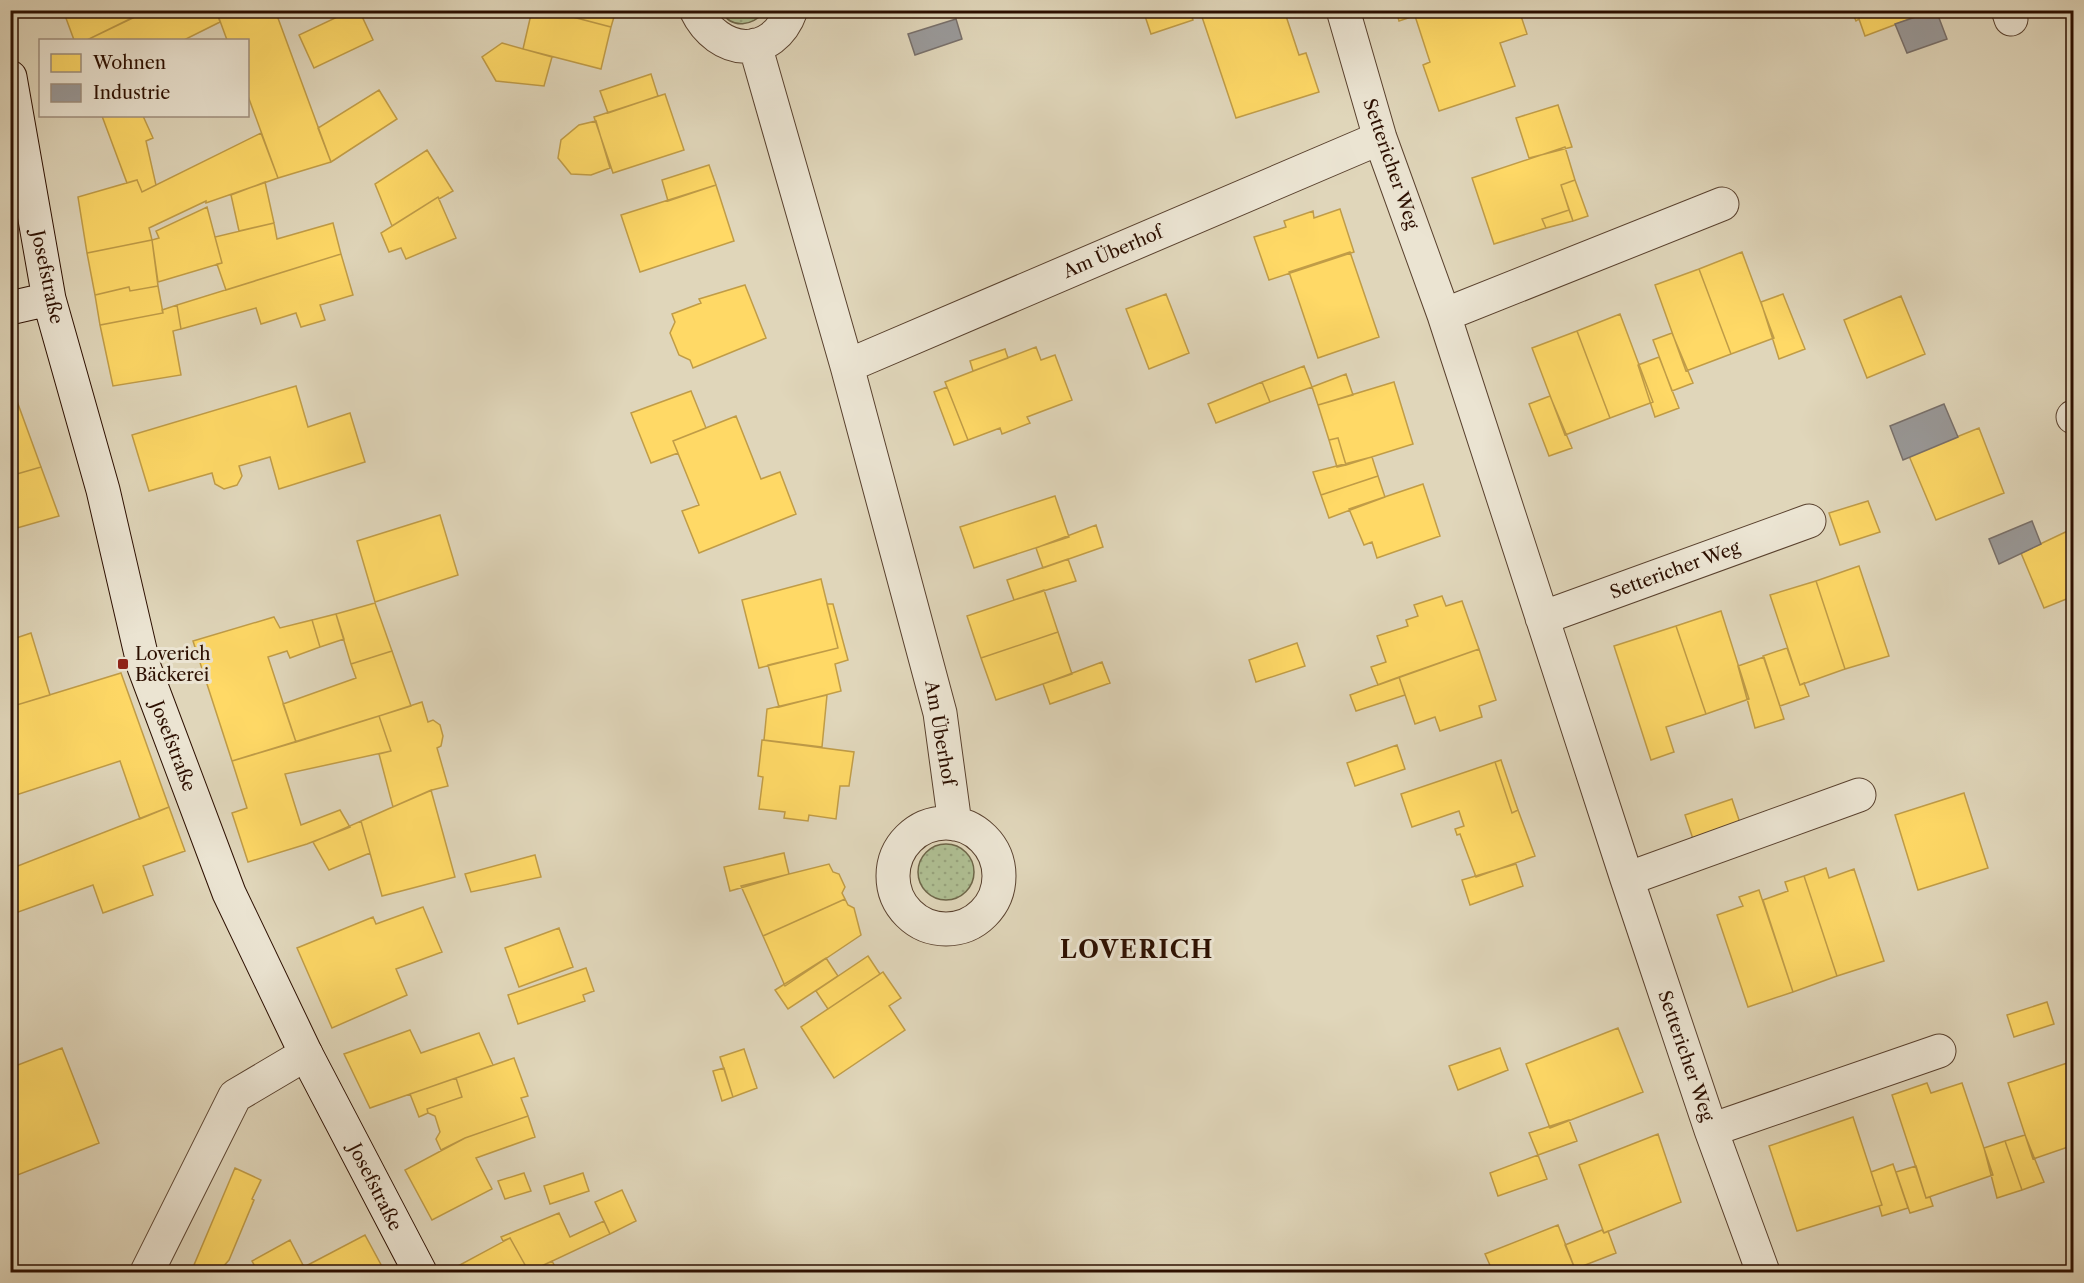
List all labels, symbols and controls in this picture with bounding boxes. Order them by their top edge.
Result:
legend [39,39,249,117]
text: Wohnen [92,52,166,74]
text: Industrie [93,82,170,104]
street label: Settericher Weg [1358,96,1424,233]
street label: Am Überhof [1059,219,1168,283]
street label: Josefstraße [26,225,68,326]
street label: Settericher Weg [1607,536,1743,604]
place label: Loverich Bäckerei [135,643,210,686]
marker: Loverich Bäckerei [116,657,130,671]
street label: Am Überhof [920,678,961,790]
street label: Josefstraße [145,695,200,794]
district label: LOVERICH [1060,935,1214,964]
street label: Settericher Weg [1653,988,1719,1125]
street label: Josefstraße [342,1137,406,1234]

